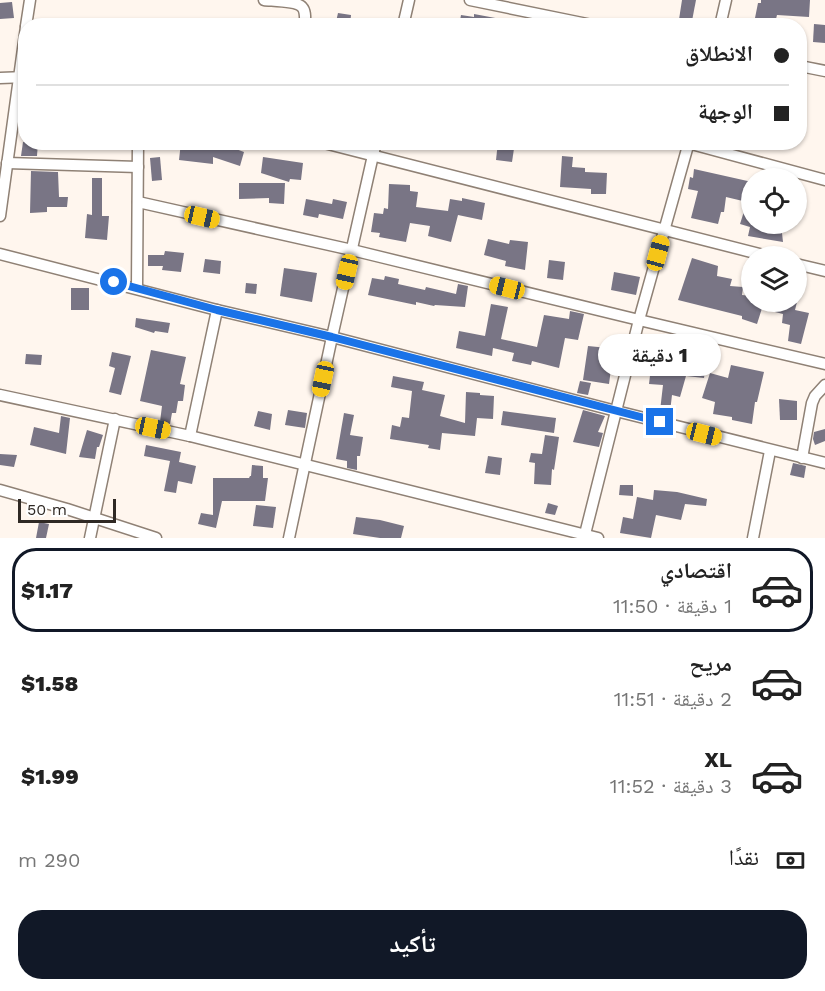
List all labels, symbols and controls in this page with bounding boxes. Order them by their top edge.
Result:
text: الانطلاق [685,41,753,66]
text: الوجهة [698,99,753,124]
map controls [741,168,807,312]
button: locate [741,168,807,234]
car [182,204,222,230]
car [645,233,671,273]
button: layers [741,246,807,312]
car [334,252,360,292]
route start [100,268,127,295]
car [487,275,527,301]
callout: 1 دقيقة [598,335,722,377]
text: 1 دقيقة [631,343,688,367]
car [310,360,336,398]
route end [646,408,673,435]
car [134,415,172,441]
car [684,421,724,447]
scale bar [18,496,116,524]
text: 50 m [27,500,67,519]
text: اقتصادي [660,558,732,583]
icon: car [750,563,804,617]
text: $1.17 [21,578,73,603]
text: 1 دقيقة · 11:50 [613,594,732,618]
text: مريح [689,651,732,676]
icon: car [750,656,804,710]
text: $1.58 [21,671,78,696]
text: 2 دقيقة · 11:51 [614,687,732,711]
text: XL [704,747,732,772]
icon: car [750,749,804,803]
text: $1.99 [21,764,79,789]
text: 3 دقيقة · 11:52 [610,774,732,798]
icon: cash [774,844,807,877]
text: نقدًا [729,845,759,870]
text: 290 m [18,848,80,872]
button: تأكيد [18,910,807,979]

